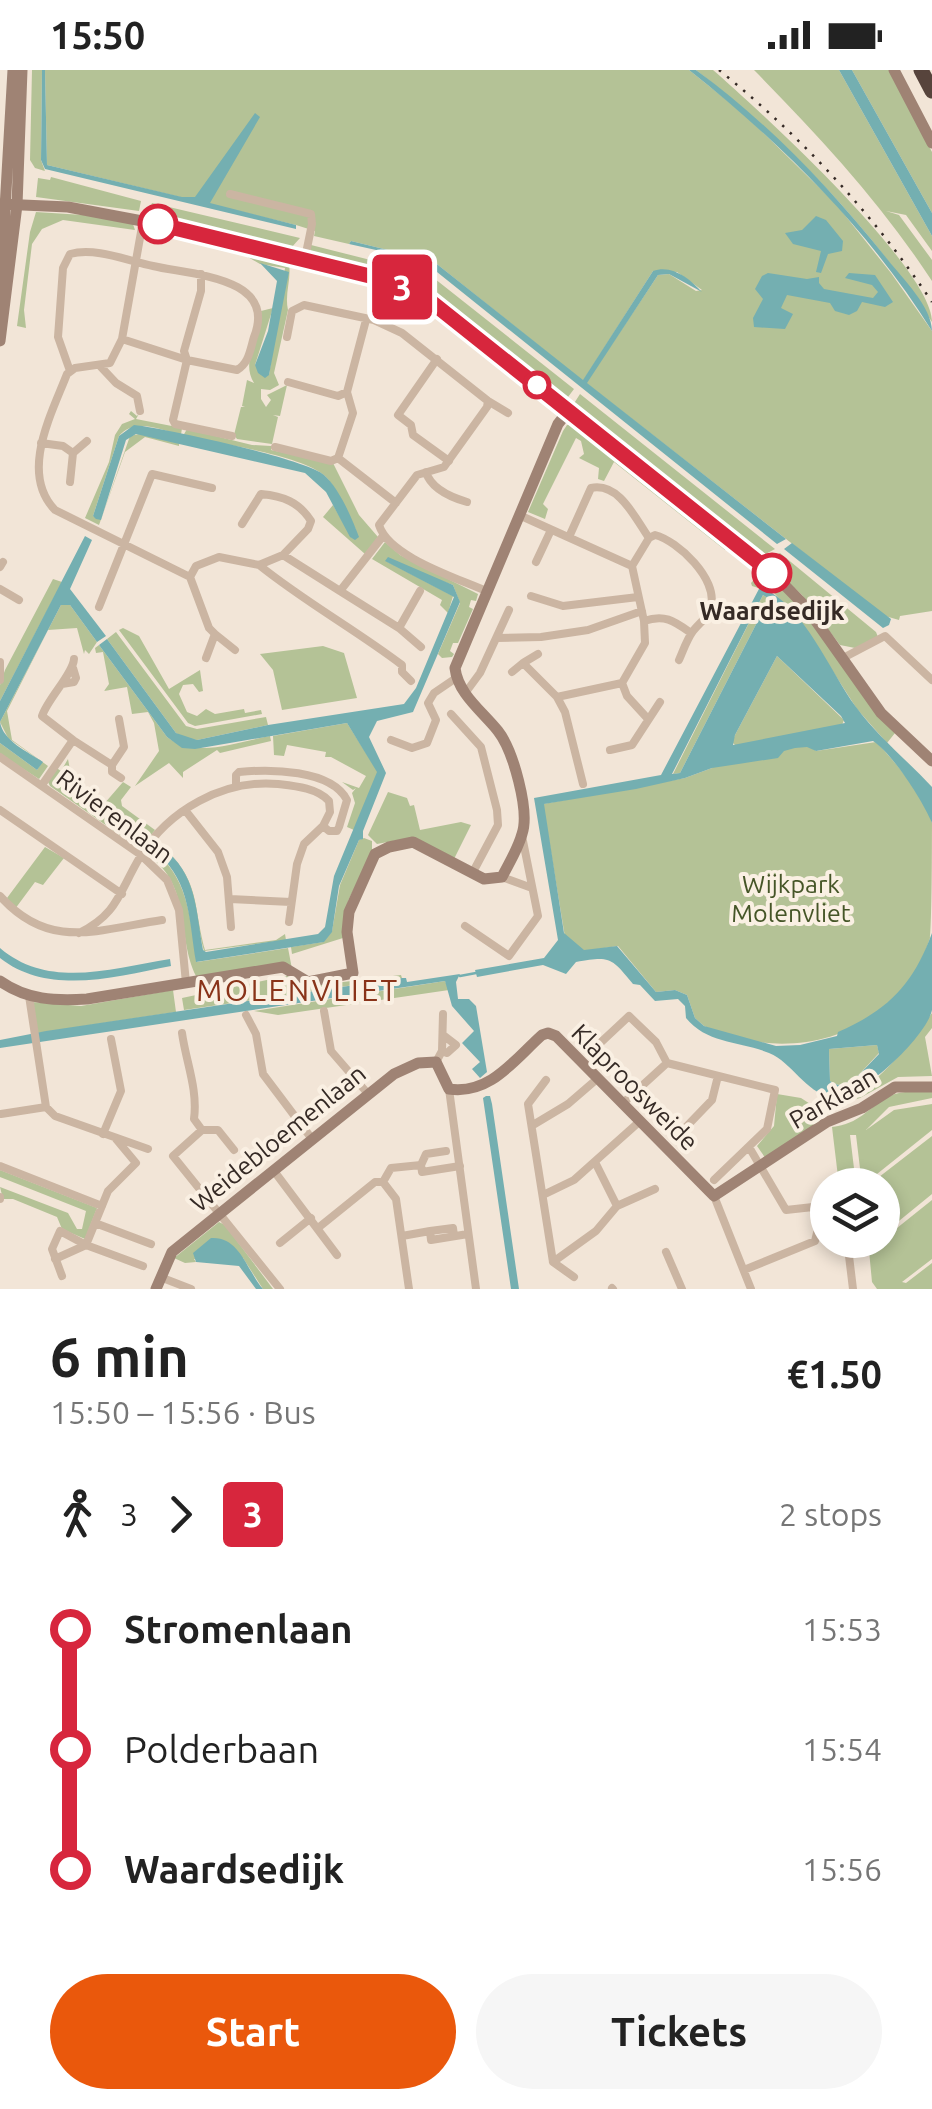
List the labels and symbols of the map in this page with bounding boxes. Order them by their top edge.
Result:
unlabelled marker [139,205,177,243]
line badge: 3 [370,254,434,320]
unlabelled marker [524,372,550,398]
marker: Waardsedijk [753,554,791,592]
place label: Waardsedijk [700,597,844,625]
street label: Rivierenlaan [52,763,178,869]
park label: Wijkpark Molenvliet [731,870,851,927]
district label: MOLENVLIET [196,973,400,1007]
street label: Klaproosweide [566,1018,704,1156]
street label: Weidebloemenlaan [185,1059,371,1217]
street label: Parklaan [784,1062,882,1134]

